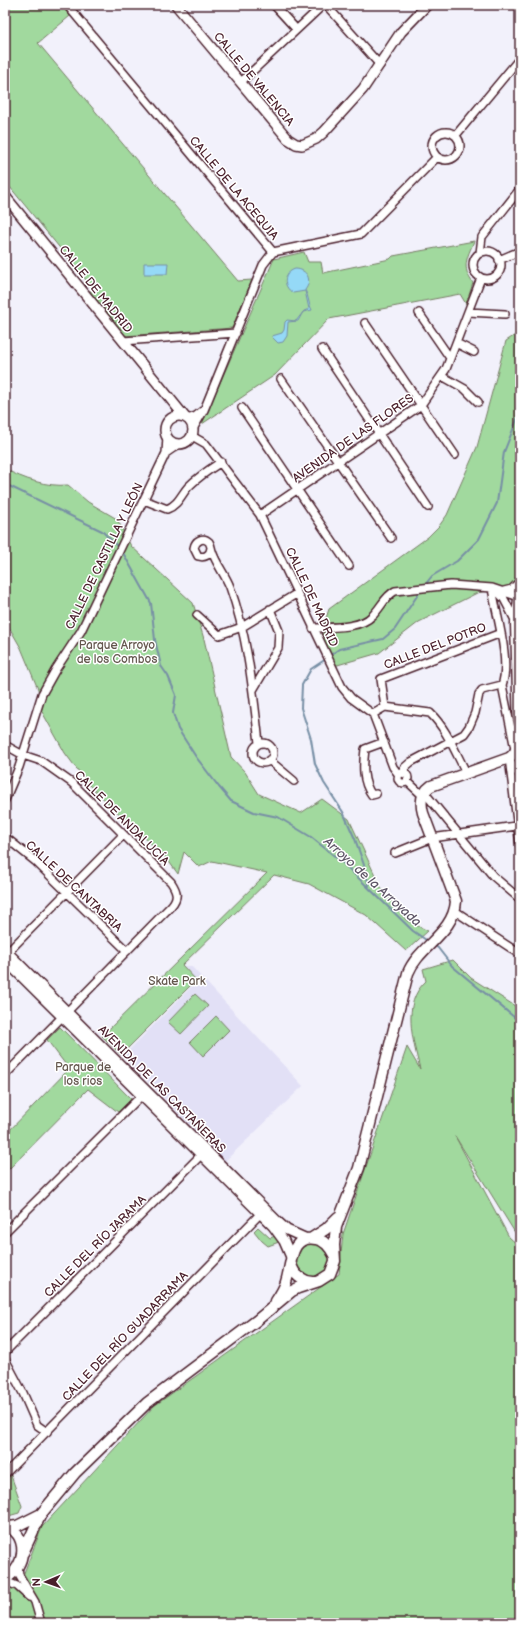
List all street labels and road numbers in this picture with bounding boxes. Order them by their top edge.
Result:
street label: CALLE DE VALENCIA [210,29,298,130]
street label: CALLE DE LA ACEQUIA [186,133,282,244]
street label: CALLE DE MADRID [56,243,136,336]
street label: AVENIDA DE LAS FLORES [290,391,417,486]
street label: CALLE DE CASTILLA Y LEÓN [61,480,147,632]
street label: CALLE DE MADRID [282,545,341,650]
street label: CALLE DEL POTRO [382,620,489,673]
street label: CALLE DE ANDALUCÍA [71,766,174,869]
street label: CALLE DE CANTABRIA [22,838,126,936]
street label: AVENIDA DE LAS CASTAÑERAS [95,1021,230,1156]
street label: CALLE DEL RÍO JARAMA [40,1190,150,1301]
street label: CALLE DEL RÍO GUADARRAMA [58,1266,192,1404]

